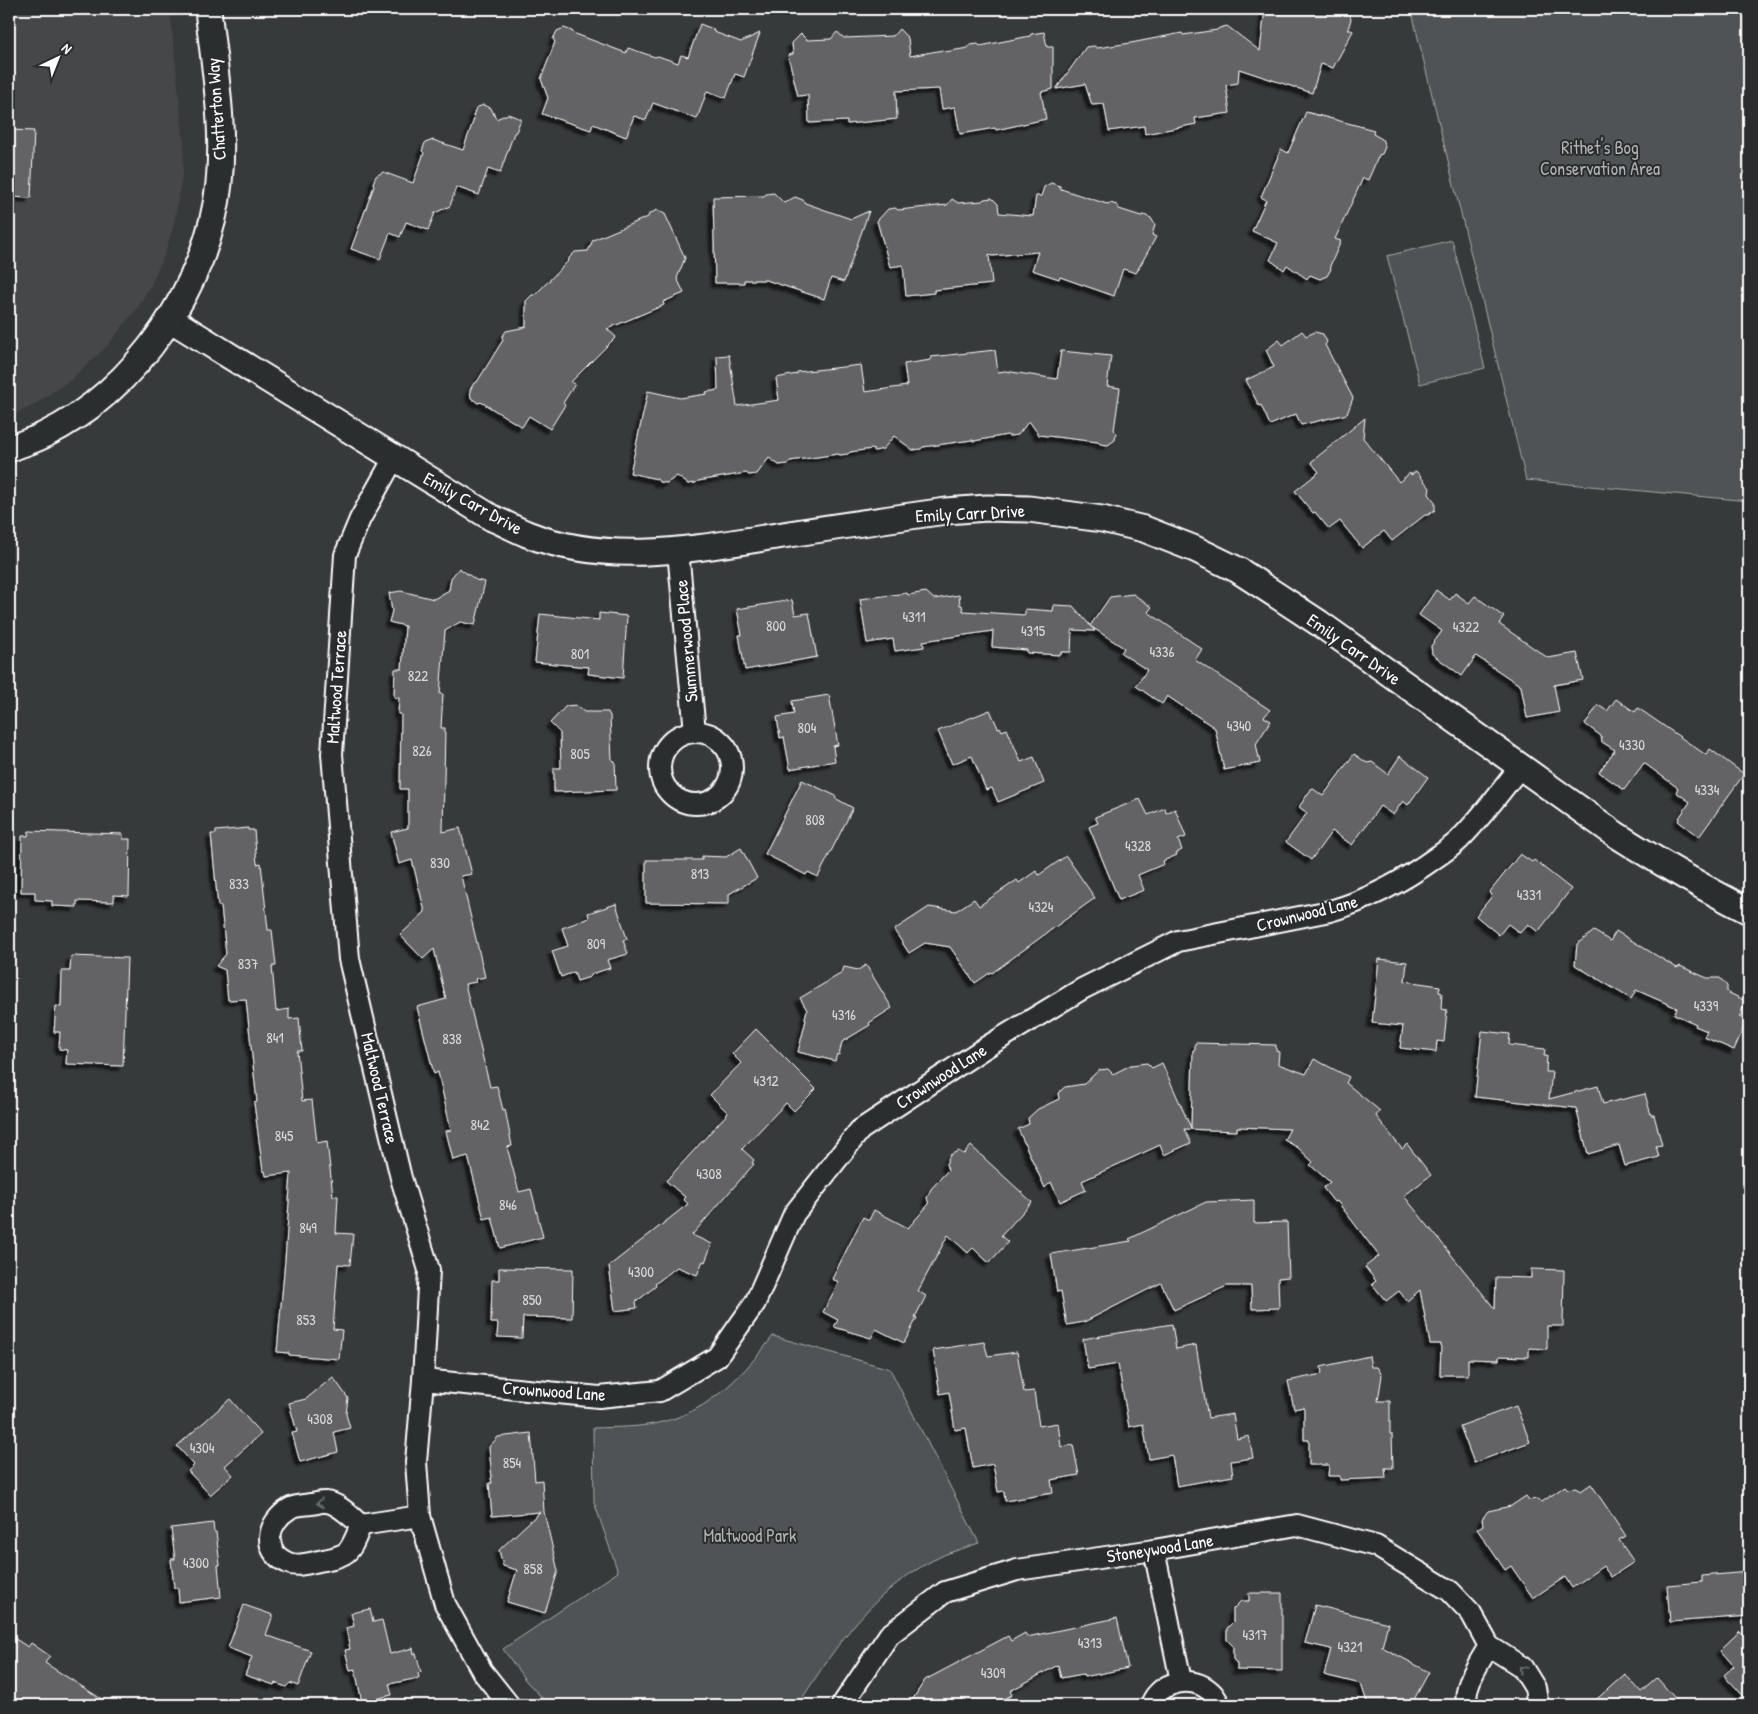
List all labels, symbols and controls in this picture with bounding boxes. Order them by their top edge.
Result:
north arrow [32,32,82,82]
text: N [58,39,77,58]
street label: Chatterton Way [200,57,232,161]
park label: Rithet's Bog Conservation Area [1540,135,1660,181]
street label: Emily Carr Drive [419,466,527,540]
street label: Emily Carr Drive [915,498,1025,528]
street label: Summerwood Place [668,579,704,703]
house number: 4311 [902,606,926,627]
street label: Emily Carr Drive [1302,607,1406,691]
house number: 800 [766,615,786,636]
house number: 4322 [1453,616,1479,637]
house number: 4315 [1021,620,1046,641]
street label: Maltwood Terrace [320,630,352,744]
house number: 4336 [1149,641,1175,662]
house number: 801 [571,643,589,664]
house number: 822 [408,665,428,686]
house number: 4340 [1227,715,1252,736]
house number: 804 [798,717,817,738]
house number: 4330 [1619,734,1645,755]
house number: 826 [412,740,432,761]
house number: 805 [570,743,590,764]
house number: 4334 [1695,779,1720,800]
house number: 808 [805,809,825,830]
house number: 4328 [1125,835,1151,856]
house number: 830 [430,852,450,873]
house number: 813 [691,863,710,884]
house number: 833 [229,873,249,894]
house number: 4331 [1517,884,1541,905]
street label: Crownwood Lane [1254,888,1360,938]
house number: 4324 [1029,896,1054,917]
house number: 809 [587,933,606,954]
house number: 837 [238,953,258,974]
house number: 4339 [1694,995,1719,1016]
house number: 4316 [832,1004,856,1025]
house number: 841 [266,1027,284,1048]
house number: 838 [442,1028,462,1049]
street label: Maltwood Terrace [355,1030,405,1146]
street label: Crownwood Lane [891,1037,991,1115]
house number: 4312 [754,1070,778,1091]
house number: 842 [470,1114,490,1135]
house number: 845 [275,1125,294,1146]
house number: 4308 [696,1163,722,1184]
house number: 846 [499,1194,517,1215]
house number: 849 [299,1217,317,1238]
house number: 4300 [628,1261,654,1282]
house number: 850 [522,1289,542,1310]
house number: 853 [296,1309,316,1330]
street label: Crownwood Lane [501,1375,607,1407]
house number: 4308 [307,1408,333,1429]
house number: 4304 [190,1437,215,1458]
house number: 854 [503,1452,522,1473]
one-way arrow [315,1498,323,1509]
park label: Maltwood Park [704,1523,797,1548]
street label: Stoneywood Lane [1105,1527,1215,1569]
house number: 4300 [183,1552,209,1573]
house number: 858 [523,1558,543,1579]
house number: 4317 [1242,1624,1268,1645]
house number: 4313 [1078,1632,1103,1653]
house number: 4321 [1338,1636,1362,1657]
house number: 4309 [981,1662,1006,1683]
one-way arrow [1518,1666,1527,1675]

